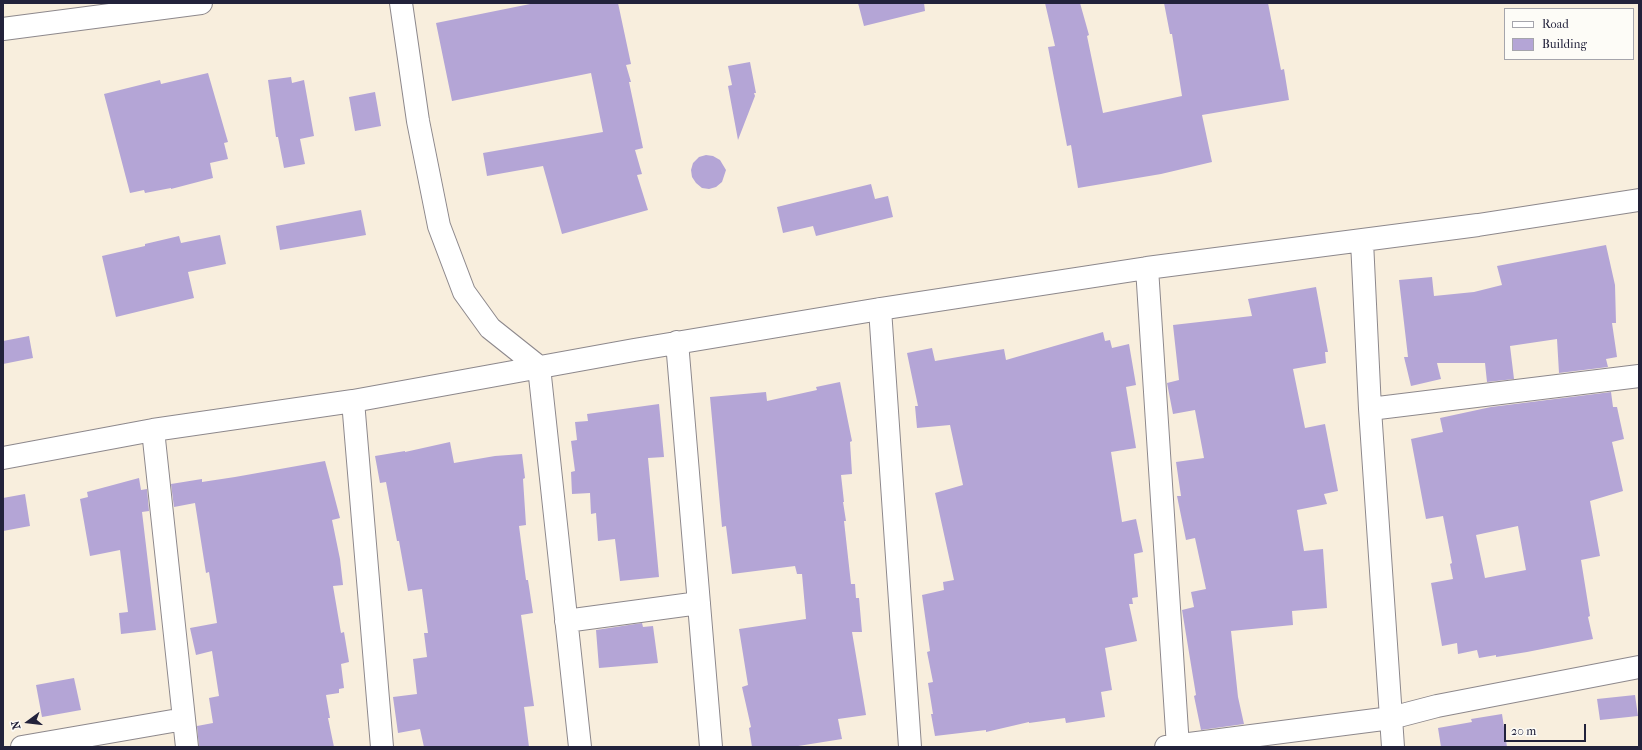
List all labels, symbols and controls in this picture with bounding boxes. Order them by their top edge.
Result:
legend [1504,8,1634,60]
text: Road [1542,17,1569,31]
text: Building [1542,37,1587,51]
north arrow [8,702,48,742]
scale bar [1506,716,1588,742]
text: N [9,720,23,731]
text: 20 m [1511,724,1536,738]

